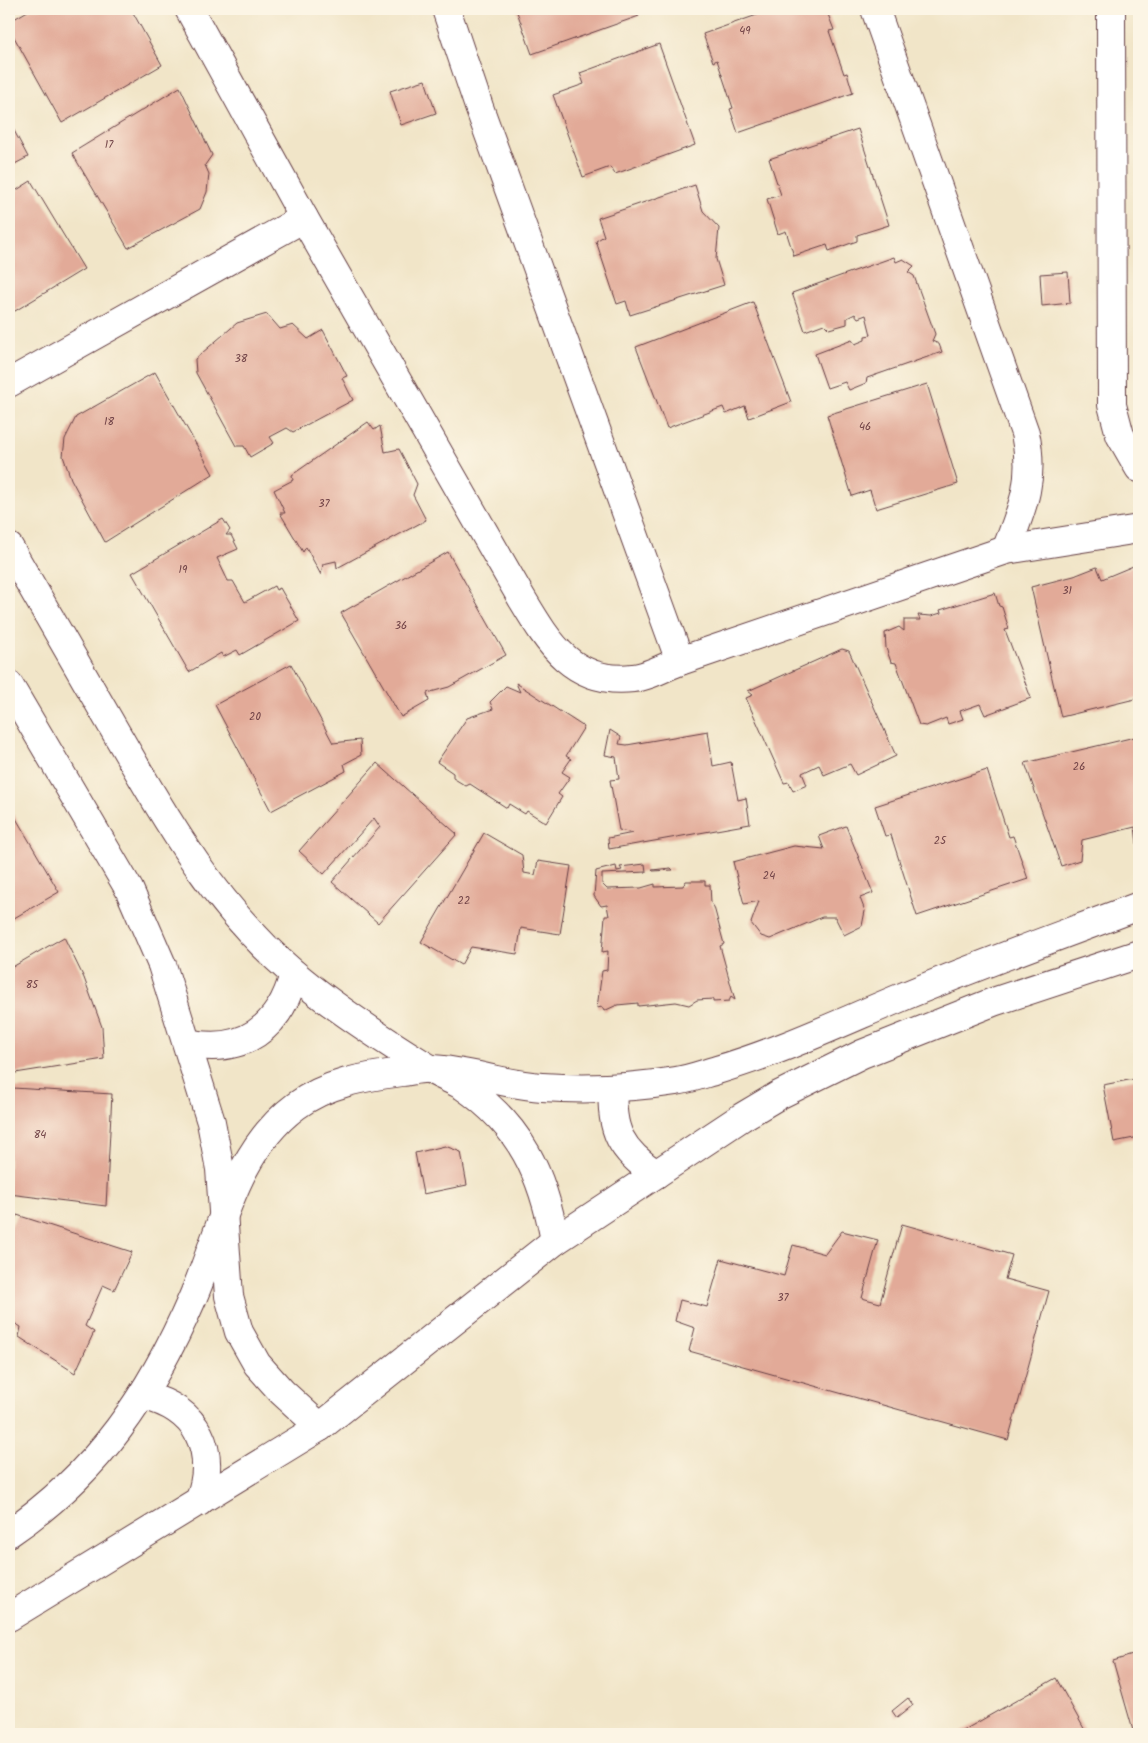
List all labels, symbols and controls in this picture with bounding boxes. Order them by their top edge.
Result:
house number: 49 [739,22,751,40]
house number: 17 [105,136,114,154]
house number: 38 [235,350,248,368]
house number: 18 [104,413,114,431]
house number: 46 [859,418,871,436]
house number: 37 [318,495,331,513]
house number: 19 [179,561,188,579]
house number: 31 [1062,582,1072,600]
house number: 36 [395,617,407,635]
house number: 20 [249,708,261,726]
house number: 26 [1073,758,1085,776]
house number: 25 [934,832,947,850]
house number: 24 [763,867,775,885]
house number: 22 [458,892,470,910]
house number: 85 [26,976,39,994]
house number: 84 [34,1126,46,1144]
house number: 37 [777,1289,790,1307]

